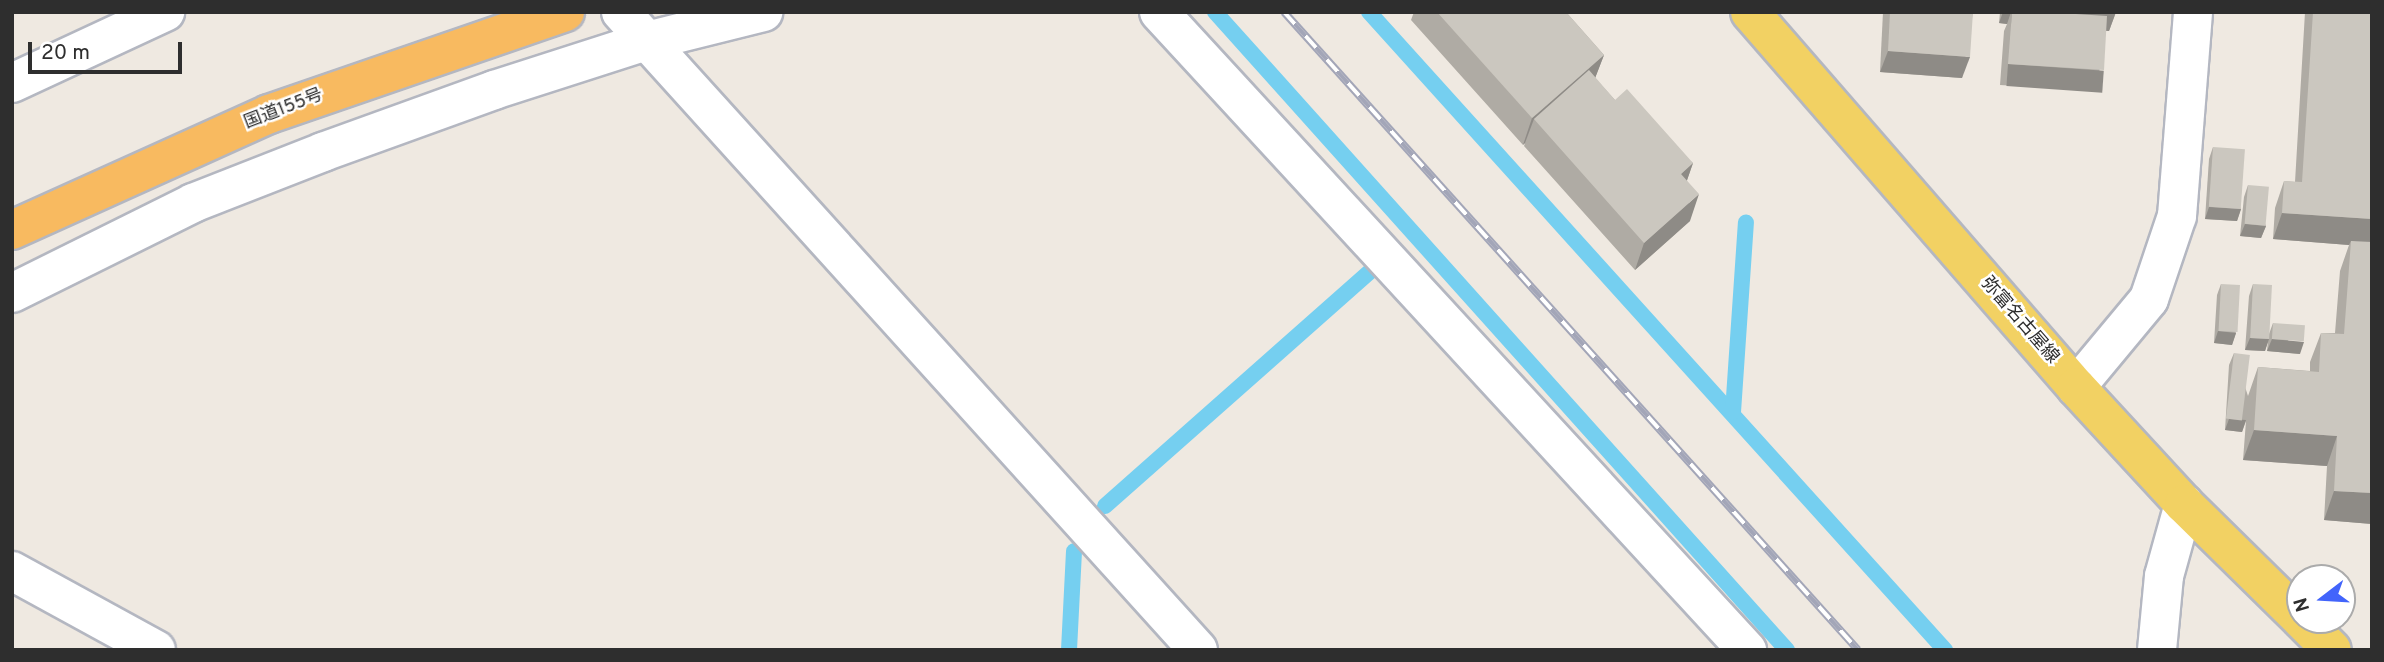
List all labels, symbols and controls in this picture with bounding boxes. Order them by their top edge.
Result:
scale bar [32,28,186,72]
text: 20 m [41,40,90,67]
street label: 国道155号 [241,85,327,135]
street label: 弥富名古屋線 [1975,273,2063,369]
north arrow [2286,564,2356,634]
text: N [2289,595,2316,615]

